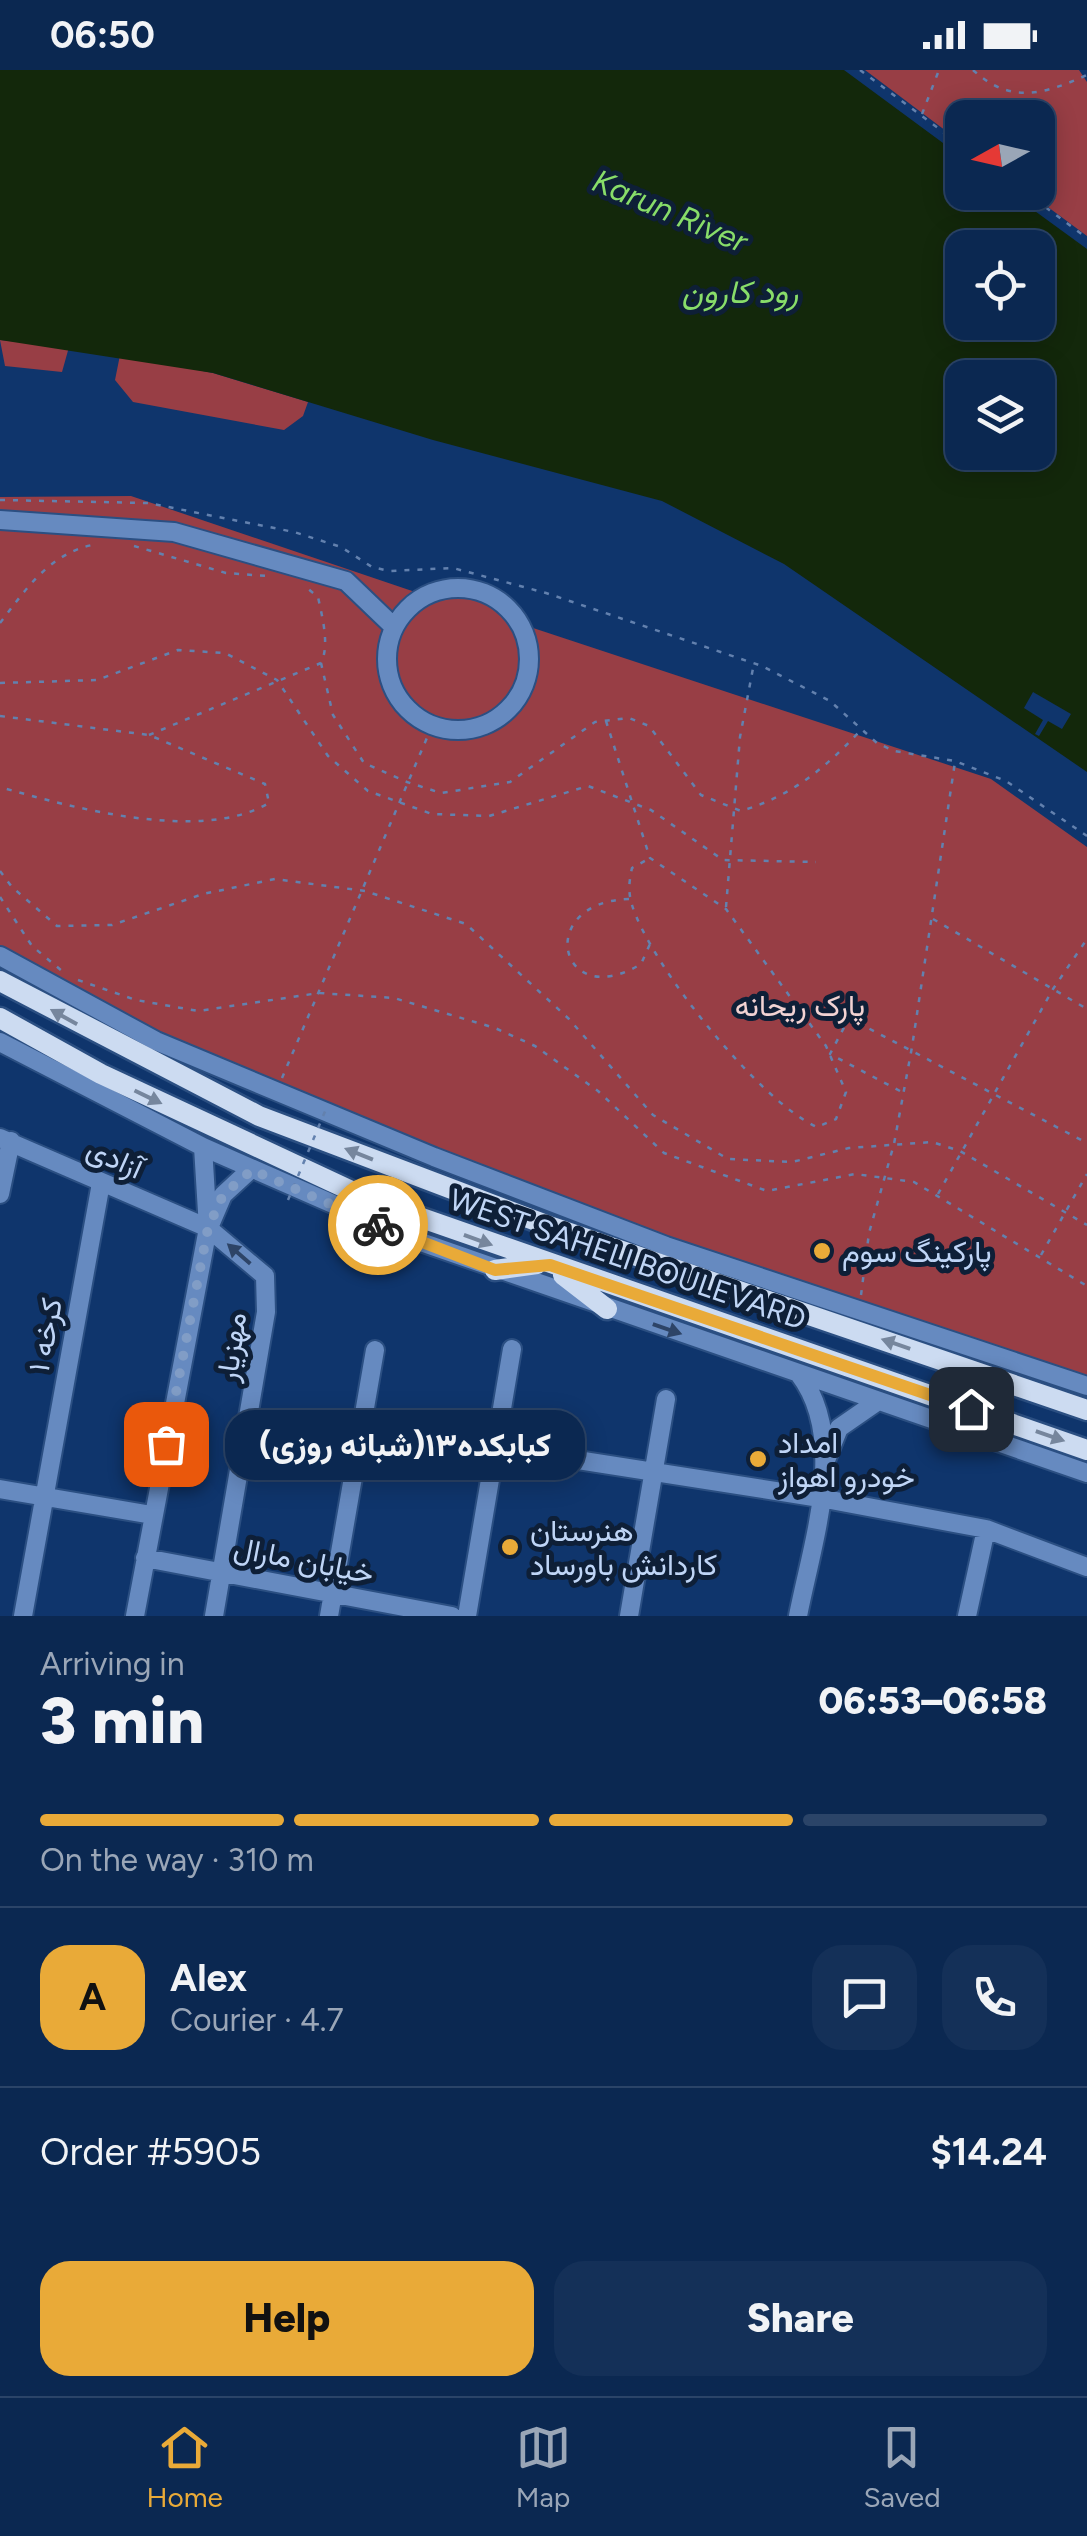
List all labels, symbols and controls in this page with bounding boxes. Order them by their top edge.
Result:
text: 06:50 [50,12,155,58]
north arrow [945,100,1055,210]
map controls [945,100,1055,470]
water label: Karun River [587,161,754,261]
button: locate [945,230,1055,340]
water label: رود کارون [682,273,798,312]
button: layers [945,360,1055,470]
park label: پارک ریحانه [735,987,865,1026]
one-way arrow [50,1008,79,1025]
one-way arrow [134,1088,163,1105]
street label: آزادی [81,1129,151,1187]
one-way arrow [343,1145,373,1161]
courier [328,1175,428,1275]
street label: WEST SAHELI BOULEVARD [445,1181,811,1337]
icon: bike [351,1198,406,1253]
one-way arrow [463,1233,493,1248]
place label: پارکینگ سوم [842,1233,992,1272]
marker: پارکینگ سوم [811,1240,833,1262]
one-way arrow [227,1244,252,1266]
street label: کرخه ۱ [20,1295,70,1375]
street label: مهزیار [208,1310,254,1385]
one-way arrow [652,1322,682,1337]
one-way arrow [880,1336,910,1351]
pin [929,1367,1014,1452]
icon: home [944,1382,999,1437]
pin [124,1402,209,1487]
callout: کبابکده۱۳(شبانه روزی) [226,1409,586,1479]
icon: bag [139,1417,194,1472]
place label: امداد خودرو اهواز [777,1424,915,1495]
text: کبابکده۱۳(شبانه روزی) [259,1426,551,1464]
one-way arrow [1035,1429,1065,1444]
marker: امداد خودرو اهواز [747,1448,769,1470]
place label: هنرستان کاردانش باورساد [530,1512,717,1583]
street label: خیابان مارال [231,1528,377,1592]
marker: هنرستان کاردانش باورساد [499,1536,521,1558]
text: Arriving in [40,1645,185,1683]
text: 06:53–06:58 [818,1678,1047,1724]
text: 3 min [40,1681,204,1759]
text: On the way · 310 m [40,1841,314,1879]
button: chat [812,1945,917,2050]
button: phone [942,1945,1047,2050]
text: Alex [170,1955,247,2001]
text: A [79,1974,106,2020]
text: Courier · 4.7 [170,2001,344,2039]
text: Order #5905 [40,2129,261,2175]
text: $14.24 [930,2129,1047,2175]
button: Help [40,2261,534,2376]
button: Share [554,2261,1047,2376]
tab: Home [146,2420,223,2514]
tab: Map [516,2420,571,2514]
tab: Saved [863,2420,941,2514]

